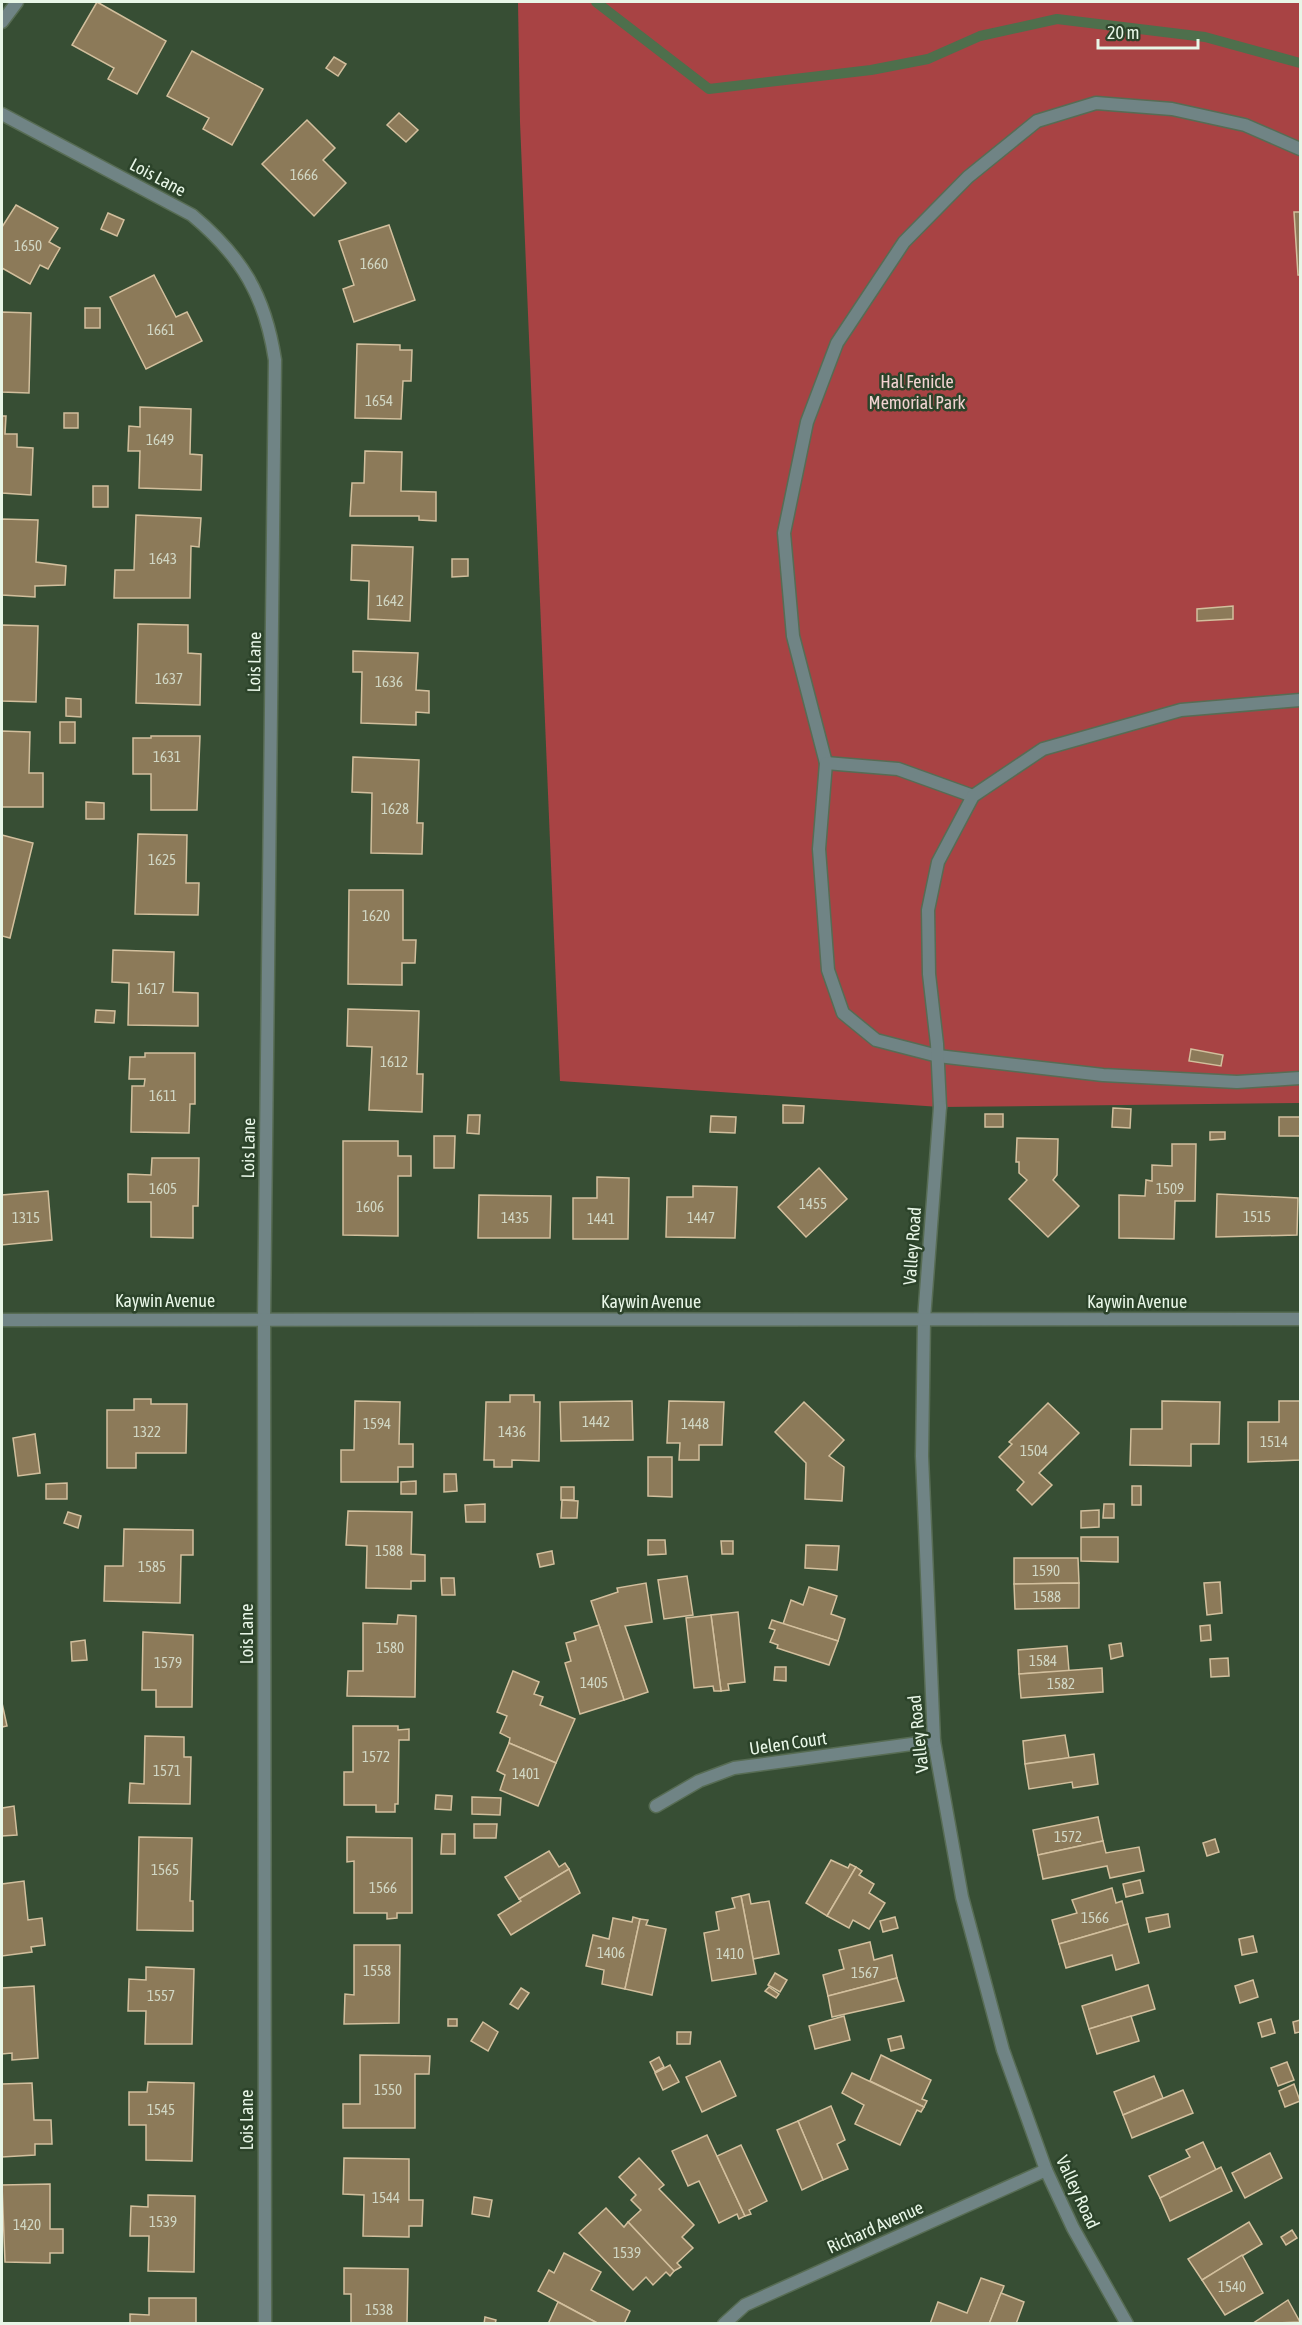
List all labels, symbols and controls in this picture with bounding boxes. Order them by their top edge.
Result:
scale bar [1098,12,1198,50]
text: 20 m [1107,22,1139,43]
street label: Lois Lane [126,153,190,201]
house number: 1666 [290,166,318,183]
house number: 1650 [14,237,42,254]
house number: 1660 [360,255,388,272]
house number: 1661 [147,321,175,338]
park label: Hal Fenicle Memorial Park [869,371,965,413]
house number: 1654 [365,392,393,409]
house number: 1649 [146,431,174,448]
house number: 1643 [149,550,177,567]
house number: 1642 [376,592,404,609]
street label: Lois Lane [243,632,265,692]
house number: 1637 [155,670,183,687]
house number: 1636 [375,673,403,690]
house number: 1631 [153,748,181,765]
house number: 1628 [381,800,409,817]
house number: 1625 [148,851,176,868]
house number: 1620 [362,907,390,924]
house number: 1617 [137,980,165,997]
house number: 1612 [380,1053,408,1070]
house number: 1611 [149,1087,177,1104]
street label: Lois Lane [237,1118,259,1178]
house number: 1605 [149,1180,177,1197]
house number: 1509 [1156,1180,1184,1197]
house number: 1455 [799,1195,827,1212]
house number: 1606 [356,1198,384,1215]
street label: Valley Road [899,1206,925,1286]
house number: 1515 [1243,1208,1271,1225]
house number: 1315 [12,1209,40,1226]
house number: 1435 [501,1209,529,1226]
house number: 1447 [687,1209,715,1226]
house number: 1441 [587,1210,615,1227]
street label: Kaywin Avenue [115,1290,215,1311]
street label: Kaywin Avenue [601,1291,701,1312]
street label: Kaywin Avenue [1087,1291,1187,1312]
house number: 1442 [582,1413,610,1430]
house number: 1594 [363,1415,391,1432]
house number: 1448 [681,1415,709,1432]
house number: 1322 [133,1423,161,1440]
house number: 1436 [498,1423,526,1440]
house number: 1514 [1260,1433,1288,1450]
house number: 1504 [1020,1442,1048,1459]
house number: 1588 [375,1542,403,1559]
house number: 1585 [138,1558,166,1575]
house number: 1590 [1032,1562,1060,1579]
house number: 1588 [1033,1588,1061,1605]
street label: Lois Lane [236,1604,257,1664]
house number: 1580 [376,1639,404,1656]
house number: 1584 [1029,1652,1057,1669]
house number: 1579 [154,1654,182,1671]
house number: 1405 [580,1674,608,1691]
house number: 1582 [1047,1675,1075,1692]
street label: Valley Road [903,1694,933,1774]
street label: Uelen Court [748,1727,828,1759]
house number: 1572 [362,1748,390,1765]
house number: 1571 [153,1762,181,1779]
house number: 1401 [512,1765,540,1782]
house number: 1572 [1054,1828,1082,1845]
house number: 1565 [151,1861,179,1878]
house number: 1566 [369,1879,397,1896]
house number: 1566 [1081,1909,1109,1926]
house number: 1406 [597,1944,625,1961]
house number: 1410 [716,1945,744,1962]
house number: 1558 [363,1962,391,1979]
house number: 1567 [851,1964,879,1981]
house number: 1557 [147,1987,175,2004]
house number: 1550 [374,2081,402,2098]
street label: Lois Lane [236,2090,257,2150]
house number: 1545 [147,2101,175,2118]
street label: Valley Road [1052,2152,1104,2232]
house number: 1544 [372,2189,400,2206]
street label: Richard Avenue [824,2196,926,2258]
house number: 1539 [149,2213,177,2230]
house number: 1420 [13,2216,41,2233]
house number: 1539 [613,2244,641,2261]
house number: 1540 [1218,2278,1246,2295]
house number: 1538 [365,2301,393,2318]

